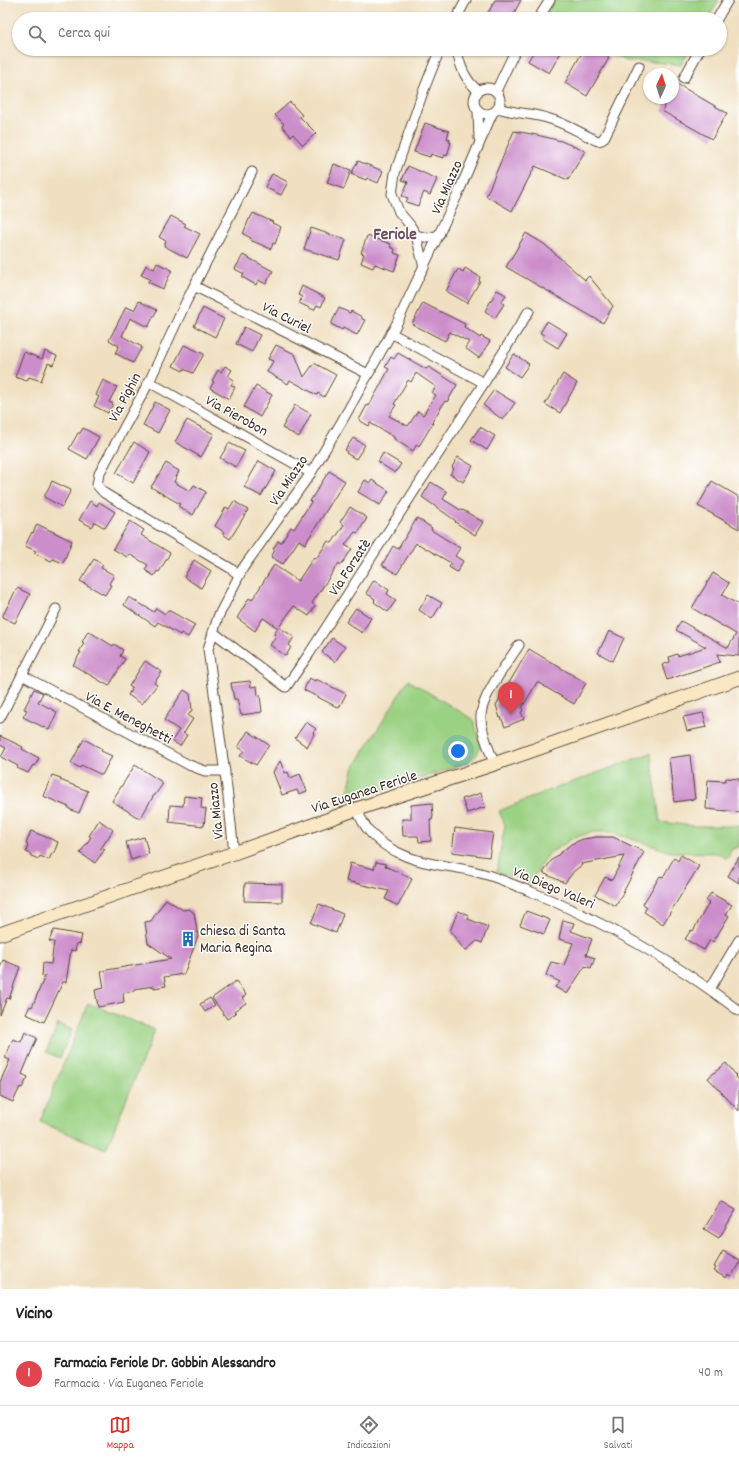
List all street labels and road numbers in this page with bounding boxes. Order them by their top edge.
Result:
street label: Via Miazzo [426,157,470,218]
street label: Via Curiel [258,297,315,341]
street label: Via Pighin [104,369,148,427]
street label: Via Pierobon [201,390,272,443]
street label: Via Miazzo [265,451,315,511]
street label: Via Forzatè [324,535,377,601]
street label: Via E. Meneghetti [81,687,176,751]
street label: Via Euganea Feriole [309,765,421,820]
street label: Via Miazzo [203,781,231,840]
street label: Via Diego Valeri [509,862,598,916]

